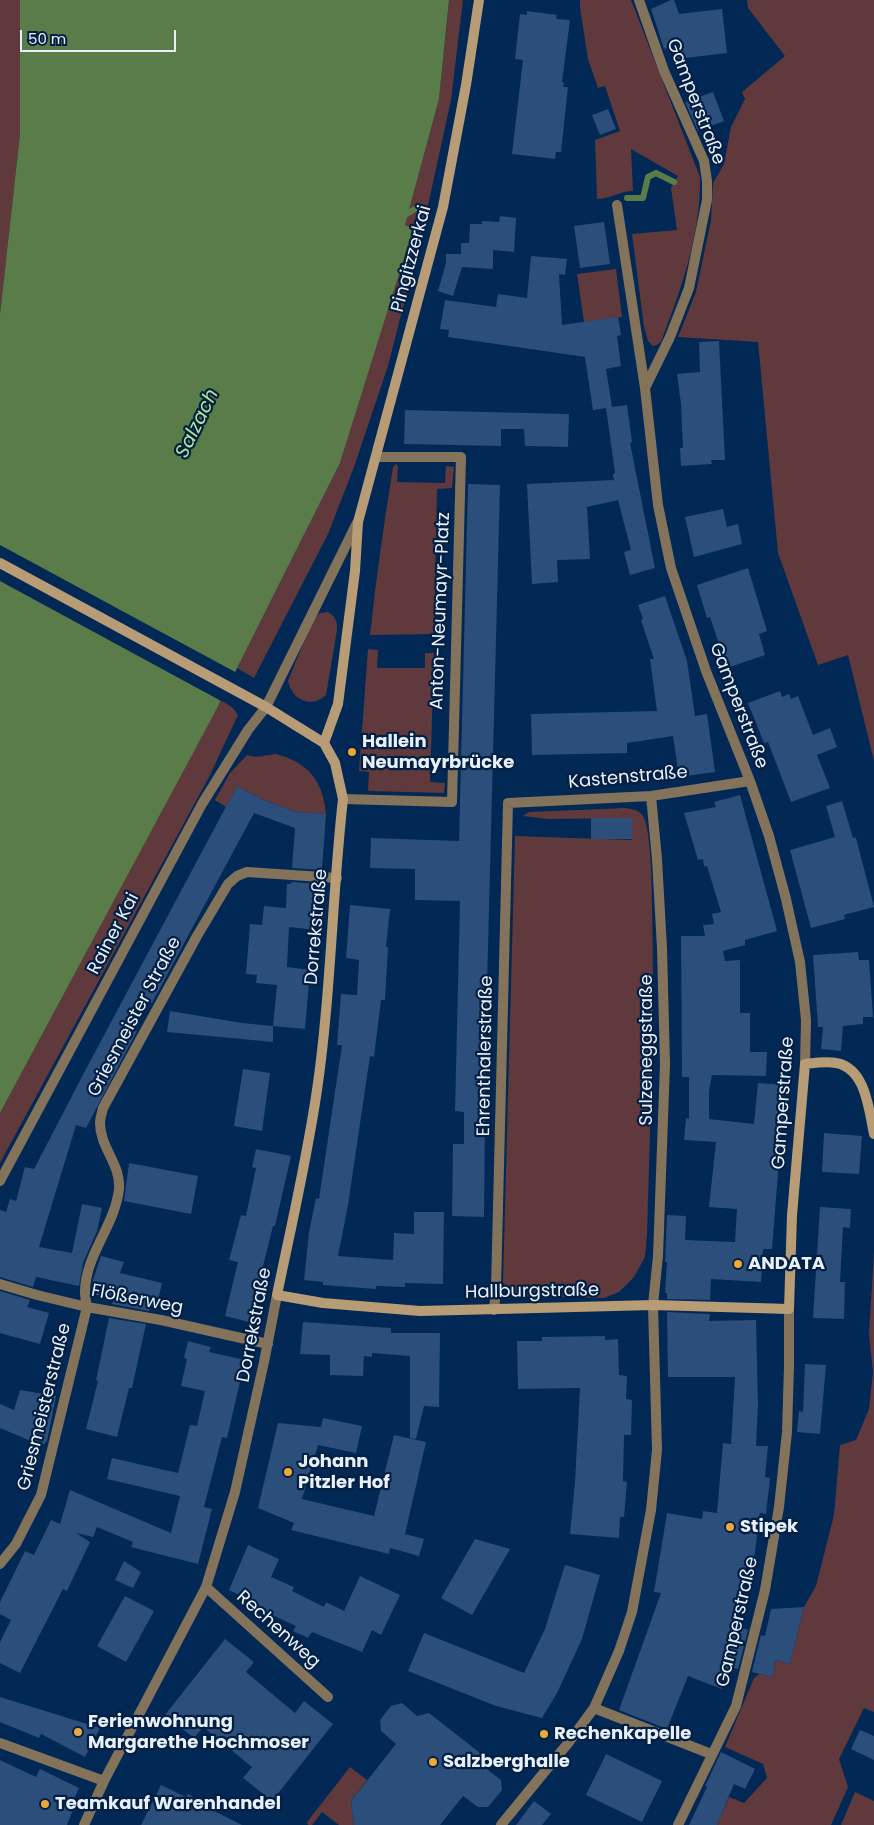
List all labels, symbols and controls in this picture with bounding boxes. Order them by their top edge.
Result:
scale bar [22,20,179,52]
text: 50 m [28,28,66,49]
street label: Gamperstraße [661,36,729,168]
street label: Pingitzzerkai [387,203,437,315]
water label: Salzach [172,386,224,462]
street label: Anton-Neumayr-Platz [427,512,455,710]
street label: Gamperstraße [704,640,772,772]
place label: Hallein Neumayrbrücke [362,731,514,774]
marker: Hallein Neumayrbrücke [346,746,358,758]
street label: Kastenstraße [567,762,689,794]
street label: Dorrekstraße [301,868,333,986]
street label: Rainer Kai [84,890,144,978]
street label: Griesmeister Straße [84,933,186,1101]
street label: Sulzeneggstraße [636,974,658,1126]
street label: Ehrenthalerstraße [474,975,498,1137]
street label: Gamperstraße [769,1036,799,1170]
place label: ANDATA [748,1253,825,1275]
marker: ANDATA [732,1258,744,1270]
street label: Dorrekstraße [233,1266,277,1384]
street label: Hallburgstraße [465,1280,599,1304]
street label: Flößerweg [89,1281,185,1319]
street label: Griesmeisterstraße [14,1321,76,1493]
place label: Johann Pitzler Hof [298,1451,390,1494]
marker: Johann Pitzler Hof [282,1466,294,1478]
place label: Stipek [740,1516,798,1538]
marker: Stipek [724,1521,736,1533]
street label: Gamperstraße [713,1555,763,1689]
street label: Rechenweg [232,1587,324,1673]
place label: Ferienwohnung Margarethe Hochmoser [88,1711,309,1754]
place label: Rechenkapelle [554,1723,691,1745]
marker: Ferienwohnung Margarethe Hochmoser [72,1726,84,1738]
marker: Rechenkapelle [538,1728,550,1740]
place label: Salzberghalle [443,1751,570,1773]
marker: Salzberghalle [427,1756,439,1768]
place label: Teamkauf Warenhandel [55,1793,281,1815]
marker: Teamkauf Warenhandel [39,1798,51,1810]

